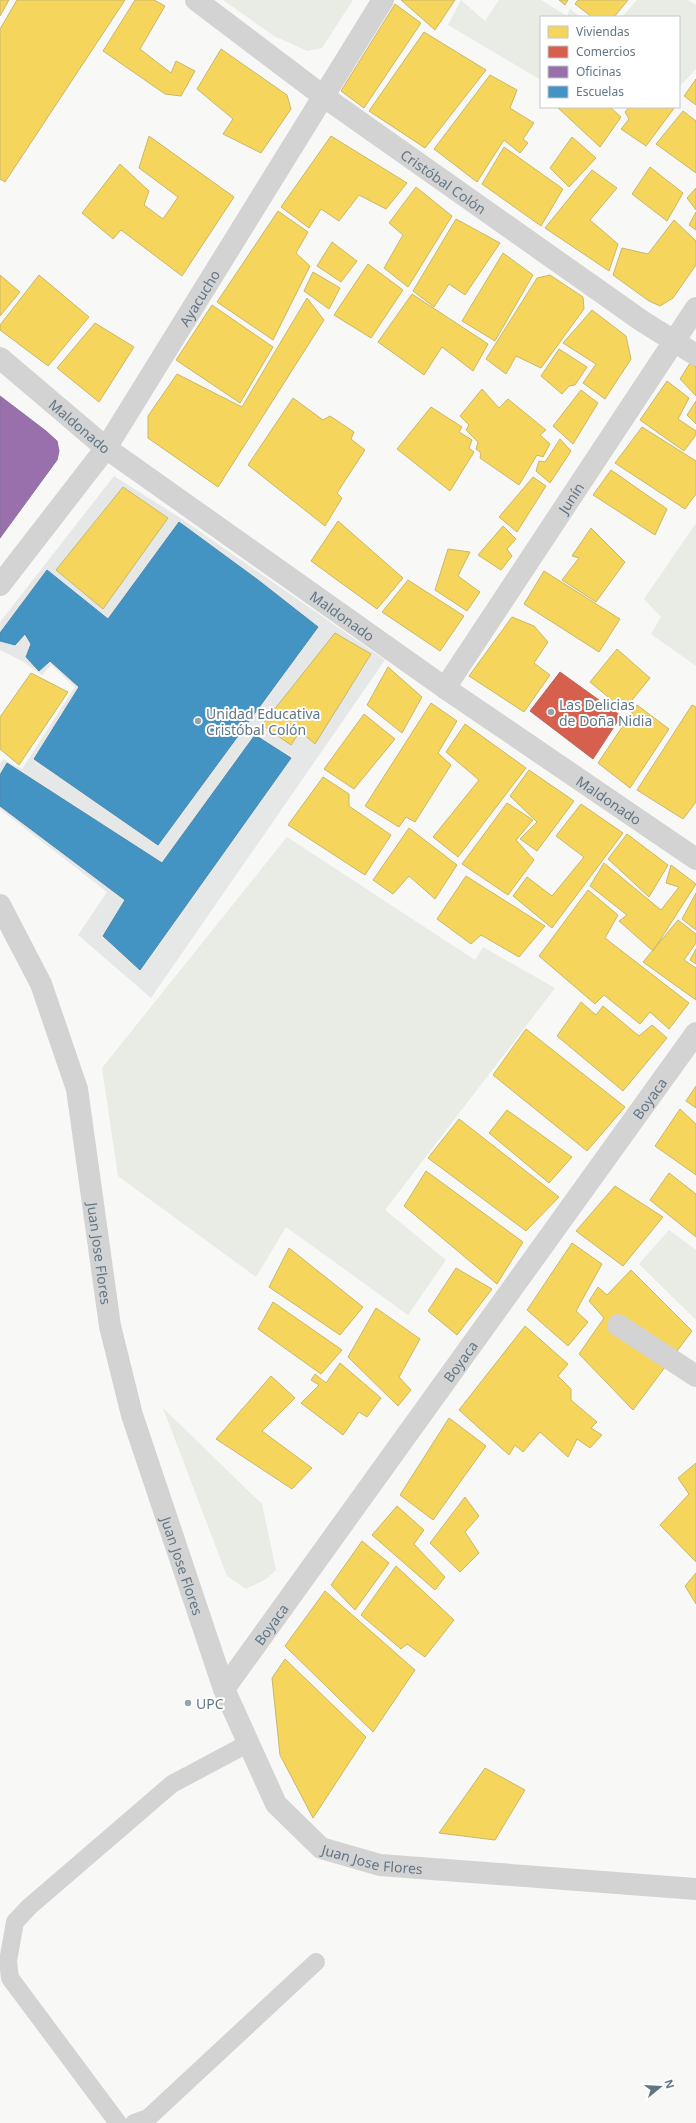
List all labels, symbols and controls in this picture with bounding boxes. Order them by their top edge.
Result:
legend [540,16,680,108]
text: Viviendas [576,23,630,40]
text: Comercios [576,43,636,60]
text: Oficinas [576,63,622,80]
text: Escuelas [576,83,624,100]
street label: Cristóbal Colón [397,144,490,218]
street label: Ayacucho [174,266,224,330]
street label: Maldonado [45,394,115,457]
street label: Junín [552,479,588,519]
street label: Maldonado [307,586,379,645]
place label: Las Delicias de Doña Nidia [559,695,652,730]
place label: Unidad Educativa Cristóbal Colón [206,704,320,739]
marker: Las Delicias de Doña Nidia [546,707,556,717]
marker: Unidad Educativa Cristóbal Colón [193,716,203,726]
street label: Maldonado [573,771,645,829]
street label: Boyaca [628,1073,671,1123]
street label: Juan Jose Flores [83,1199,116,1306]
street label: Boyaca [439,1336,481,1386]
street label: Juan Jose Flores [157,1512,208,1618]
street label: Boyaca [249,1599,292,1649]
place label: UPC [196,1694,224,1713]
marker: UPC [183,1698,193,1708]
street label: Juan Jose Flores [318,1839,424,1878]
north arrow [640,2067,680,2107]
text: N [661,2077,679,2090]

